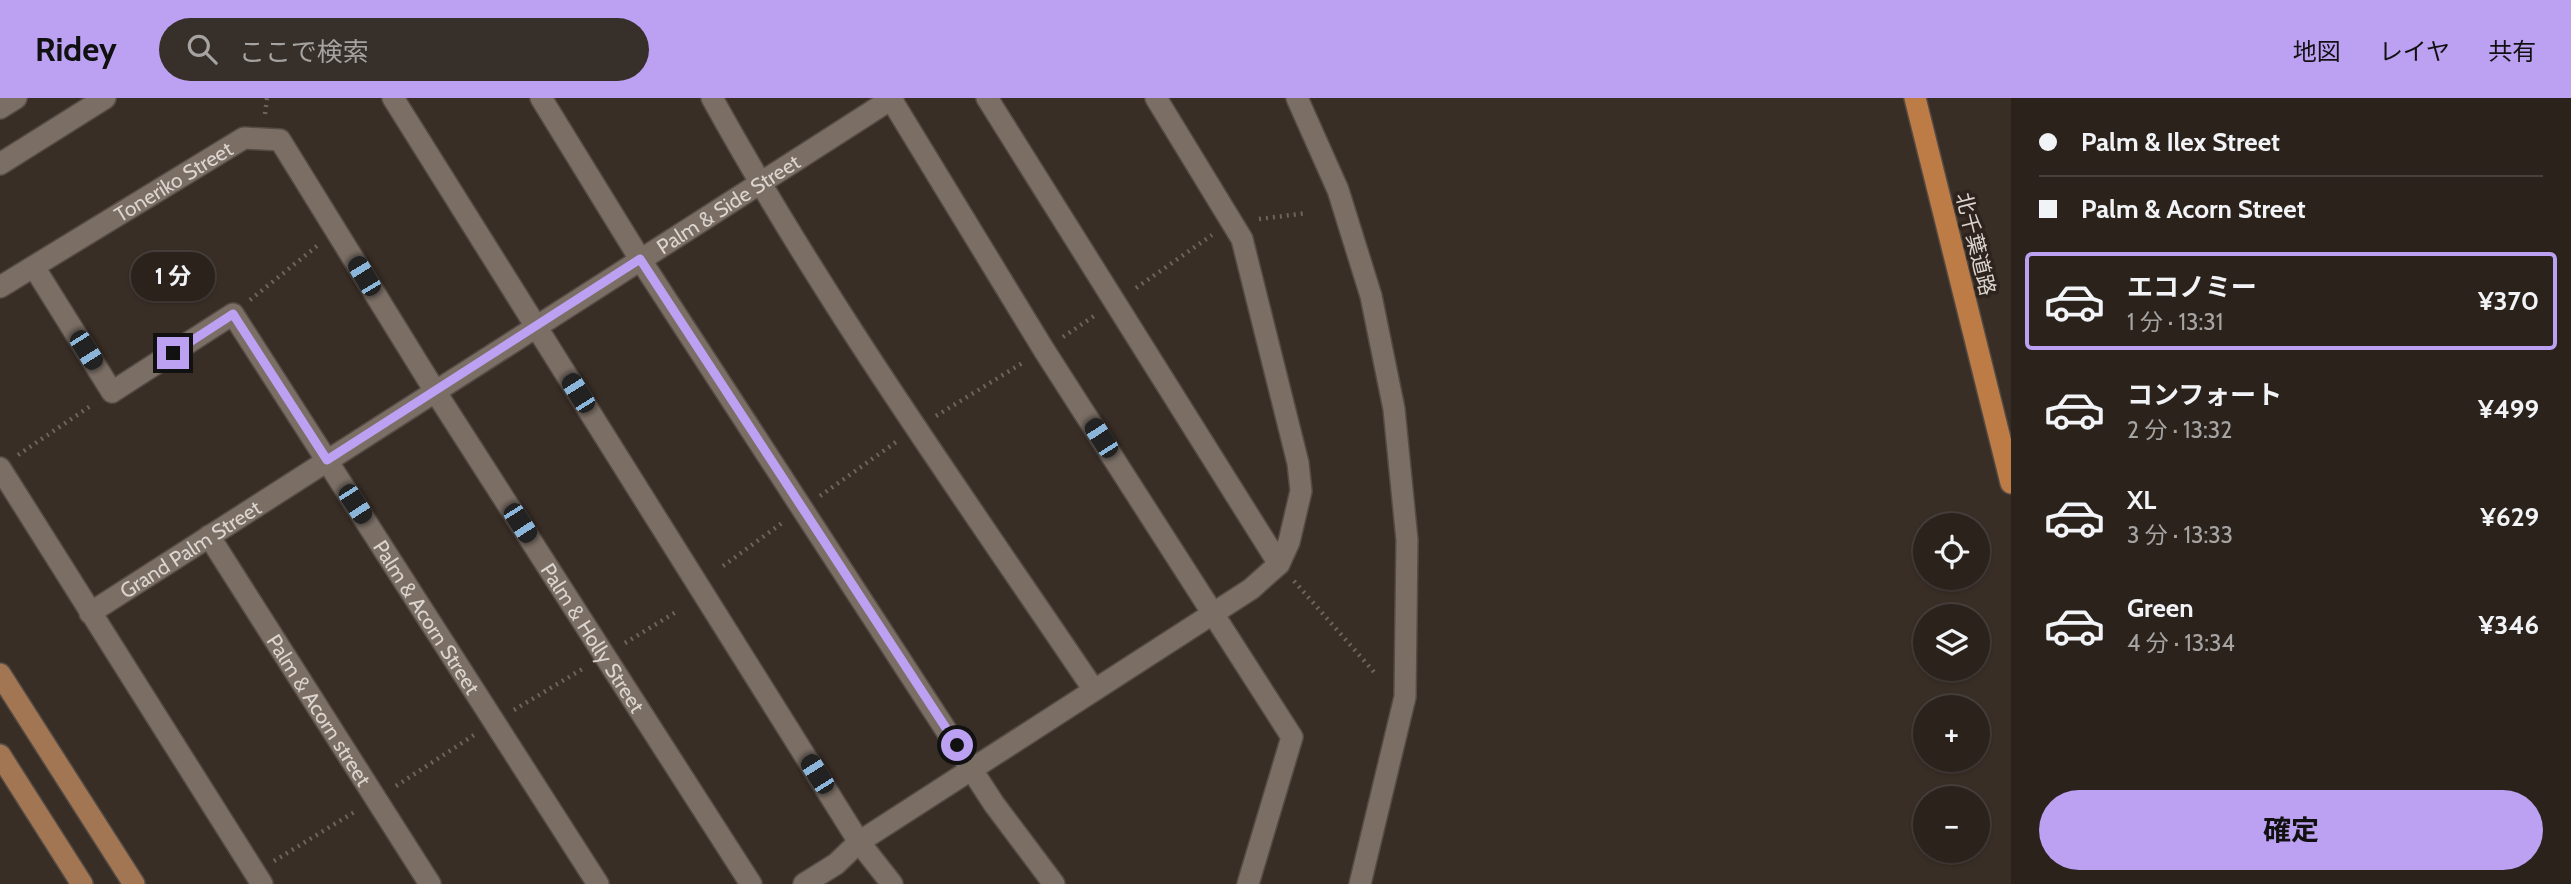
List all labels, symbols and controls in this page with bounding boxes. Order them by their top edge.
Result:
search box [159,18,649,81]
text: Ridey [35,29,117,69]
icon: search [183,30,221,68]
text: ここで検索 [239,36,369,68]
text: 地図 [2293,37,2341,66]
text: レイヤ [2379,37,2450,66]
text: 共有 [2488,37,2536,66]
text: Palm & Ilex Street [2081,126,2280,158]
street label: Toneriko Street [110,136,237,227]
street label: Palm & Side Street [652,149,804,259]
street label: 北千葉道路 [1951,190,2001,298]
text: Palm & Acorn Street [2081,193,2306,225]
callout: 1 分 [131,252,215,300]
car [345,253,384,299]
text: 1 分 [155,262,191,290]
icon: car [2043,270,2106,333]
text: エコノミー [2127,271,2257,303]
text: ¥370 [2478,285,2539,317]
text: 1 分 · 13:31 [2127,308,2223,336]
car [66,327,107,373]
route end [157,337,189,369]
car [558,370,599,416]
icon: car [2043,378,2106,441]
text: コンフォート [2127,379,2282,411]
text: ¥499 [2478,393,2539,425]
car [1081,415,1122,461]
text: 2 分 · 13:32 [2127,416,2232,444]
car [335,481,376,527]
text: XL [2127,484,2156,516]
icon: car [2043,486,2106,549]
street label: Grand Palm Street [115,494,265,603]
car [500,500,541,546]
text: ¥629 [2480,501,2539,533]
map controls [1913,513,1990,863]
button: locate [1913,513,1990,590]
text: 3 分 · 13:33 [2127,521,2233,549]
street label: Palm & Acorn Street [368,535,486,699]
street label: Palm & Holly Street [536,558,650,717]
text: Green [2127,592,2194,624]
icon: car [2043,594,2106,657]
button: layers [1913,604,1990,681]
text: ¥346 [2479,609,2539,641]
street label: Palm & Acorn street [262,629,377,790]
text: 4 分 · 13:34 [2127,629,2235,657]
button: + [1913,695,1990,772]
route start [941,729,973,761]
car [797,751,838,797]
button: − [1913,786,1990,863]
button: 確定 [2039,790,2543,870]

